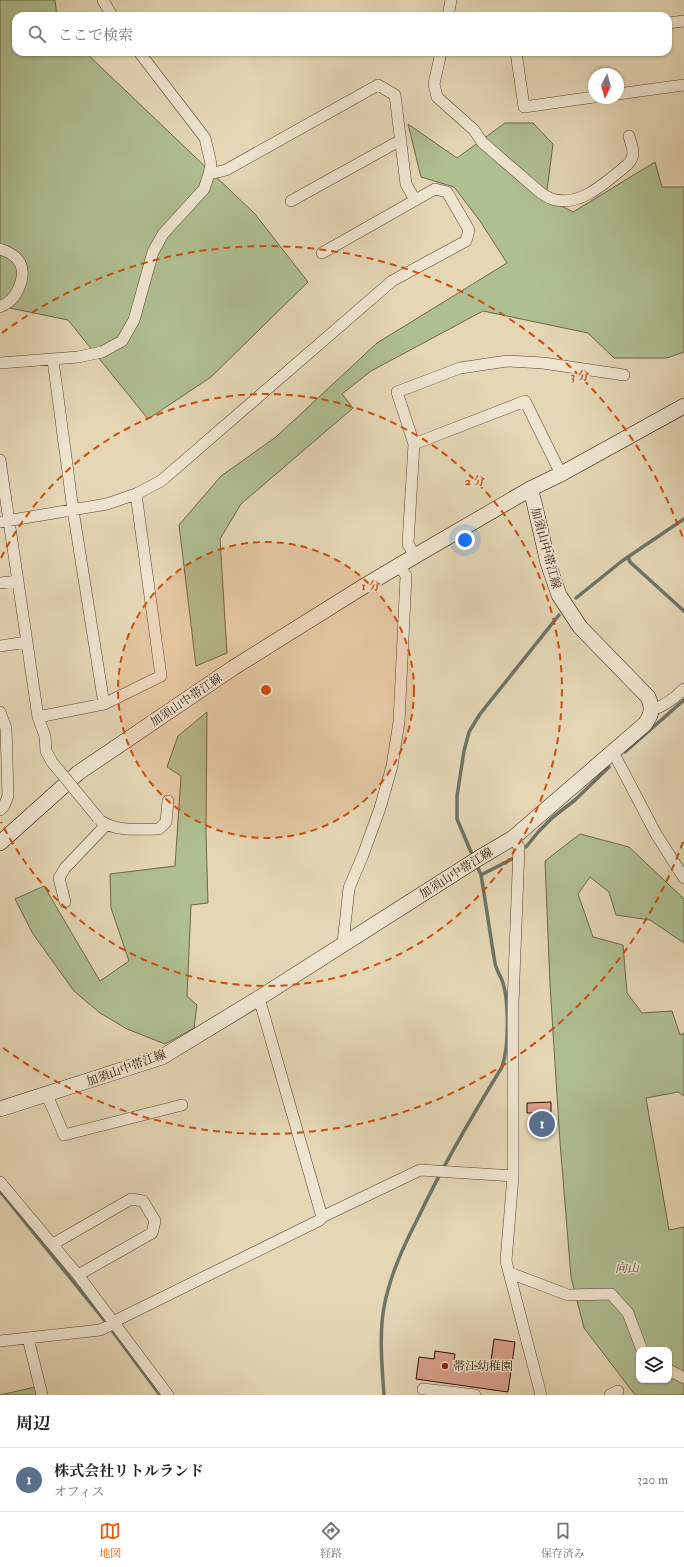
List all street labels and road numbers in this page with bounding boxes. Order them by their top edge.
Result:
street label: 加須山中帯江線 [527,506,564,591]
street label: 加須山中帯江線 [147,671,225,730]
street label: 加須山中帯江線 [417,845,496,902]
street label: 加須山中帯江線 [84,1047,168,1090]

